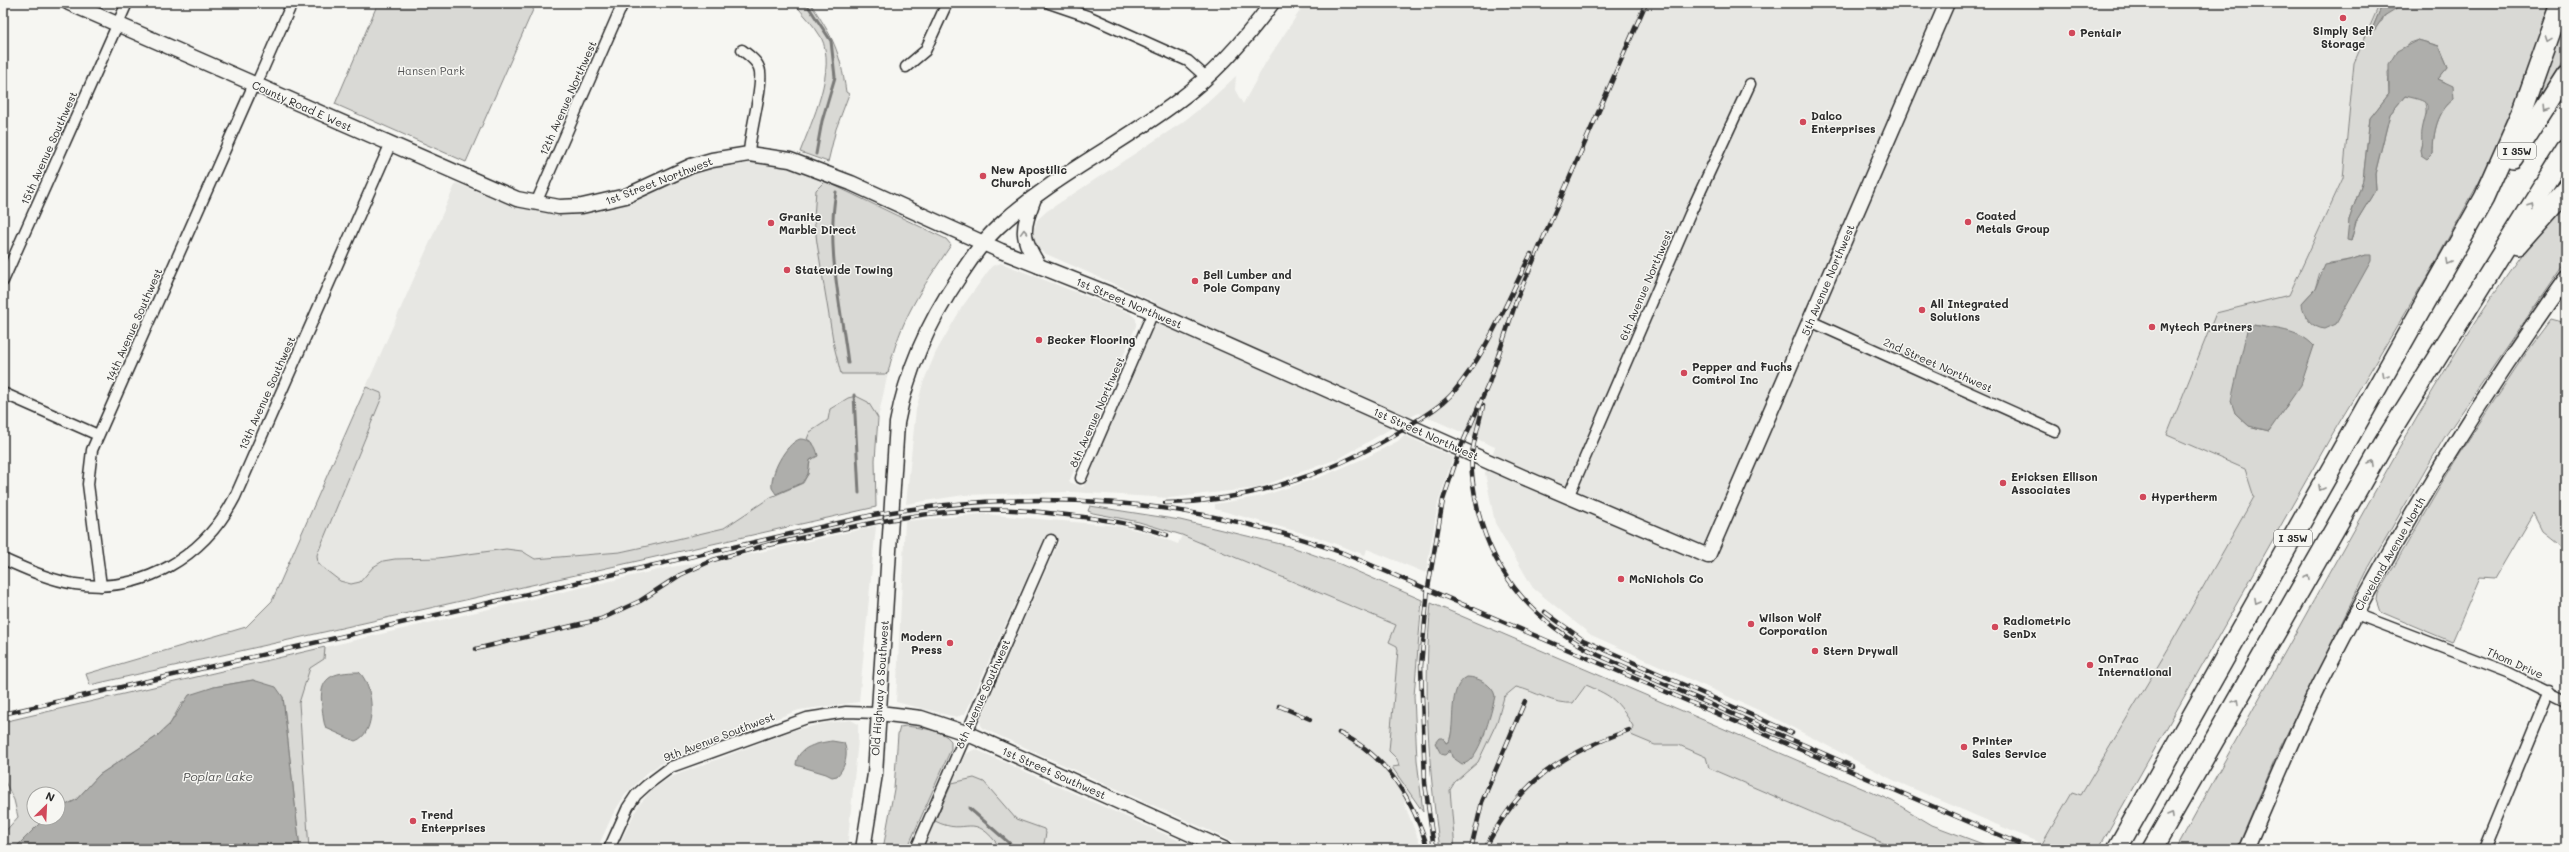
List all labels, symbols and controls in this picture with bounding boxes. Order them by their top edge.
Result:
marker: Simply Self Storage [2338,13,2348,23]
place label: Simply Self Storage [2313,23,2373,51]
place label: Pentair [2080,25,2122,40]
marker: Pentair [2067,28,2077,38]
one-way arrow [2544,36,2553,43]
street label: 12th Avenue Northwest [535,38,600,157]
park label: Hansen Park [397,63,465,78]
street label: County Road E West [250,77,355,134]
street label: 15th Avenue Southwest [17,89,80,207]
one-way arrow [2542,104,2550,111]
place label: Dalco Enterprises [1811,108,1876,136]
marker: Dalco Enterprises [1798,117,1808,127]
road number: I 35W [2498,143,2536,159]
street label: 1st Street Northwest [603,153,715,208]
place label: New Apostilic Church [991,162,1067,190]
marker: New Apostilic Church [978,171,988,181]
one-way arrow [2526,203,2534,210]
place label: Coated Metals Group [1976,208,2050,236]
place label: Granite Marble Direct [779,209,856,237]
marker: Coated Metals Group [1963,217,1973,227]
marker: Granite Marble Direct [766,218,776,228]
street label: 5th Avenue Northwest [1797,222,1858,338]
street label: 6th Avenue Northwest [1615,227,1676,343]
one-way arrow [1020,229,1028,235]
one-way arrow [2447,258,2454,265]
place label: Statewide Towing [795,262,893,277]
street label: 14th Avenue Southwest [102,265,165,384]
marker: Statewide Towing [782,265,792,275]
place label: Bell Lumber and Pole Company [1203,267,1292,295]
street label: 1st Street Northwest [1074,273,1185,332]
marker: Bell Lumber and Pole Company [1190,276,1200,286]
place label: All Integrated Solutions [1930,296,2008,324]
marker: All Integrated Solutions [1917,305,1927,315]
place label: Mytech Partners [2160,319,2253,334]
marker: Mytech Partners [2147,322,2157,332]
place label: Becker Flooring [1047,332,1136,347]
street label: 13th Avenue Southwest [235,334,298,452]
street label: 2nd Street Northwest [1881,334,1995,395]
marker: Becker Flooring [1034,335,1044,345]
street label: 8th Avenue Northwest [1065,354,1128,469]
place label: Pepper and Fuchs Comtrol Inc [1692,359,1792,387]
marker: Pepper and Fuchs Comtrol Inc [1679,368,1689,378]
one-way arrow [2383,371,2390,378]
street label: 1st Street Northwest [1371,404,1481,464]
one-way arrow [2367,461,2374,469]
place label: Ericksen Ellison Associates [2011,469,2098,497]
marker: Ericksen Ellison Associates [1998,478,2008,488]
one-way arrow [2319,484,2326,491]
place label: Hypertherm [2151,489,2218,504]
marker: Hypertherm [2138,492,2148,502]
street label: Cleveland Avenue North [2351,494,2428,613]
road number: I 35W [2274,530,2312,546]
place label: McNichols Co [1629,571,1704,586]
marker: McNichols Co [1616,574,1626,584]
one-way arrow [2303,574,2310,581]
one-way arrow [2255,597,2262,604]
place label: Wilson Wolf Corporation [1759,610,1827,638]
place label: Radiometric SenDx [2003,613,2071,641]
marker: Wilson Wolf Corporation [1746,619,1756,629]
street label: Old Highway 8 Southwest [867,620,892,756]
marker: Radiometric SenDx [1990,622,2000,632]
place label: Modern Press [901,629,942,657]
street label: 8th Avenue Southwest [952,637,1013,751]
marker: Modern Press [945,638,955,648]
place label: Stern Drywall [1823,643,1898,658]
street label: Thom Drive [2485,643,2546,682]
marker: Stern Drywall [1810,646,1820,656]
place label: OnTrac International [2098,651,2172,679]
marker: OnTrac International [2085,660,2095,670]
one-way arrow [2231,699,2238,706]
street label: 9th Avenue Southwest [661,708,777,765]
place label: Printer Sales Service [1972,733,2047,761]
marker: Printer Sales Service [1959,742,1969,752]
street label: 1st Street Southwest [1000,743,1109,802]
water label: Poplar Lake [183,768,253,784]
north arrow [26,786,66,826]
text: N [43,788,57,805]
place label: Trend Enterprises [421,807,486,835]
one-way arrow [2167,812,2174,819]
marker: Trend Enterprises [408,816,418,826]

